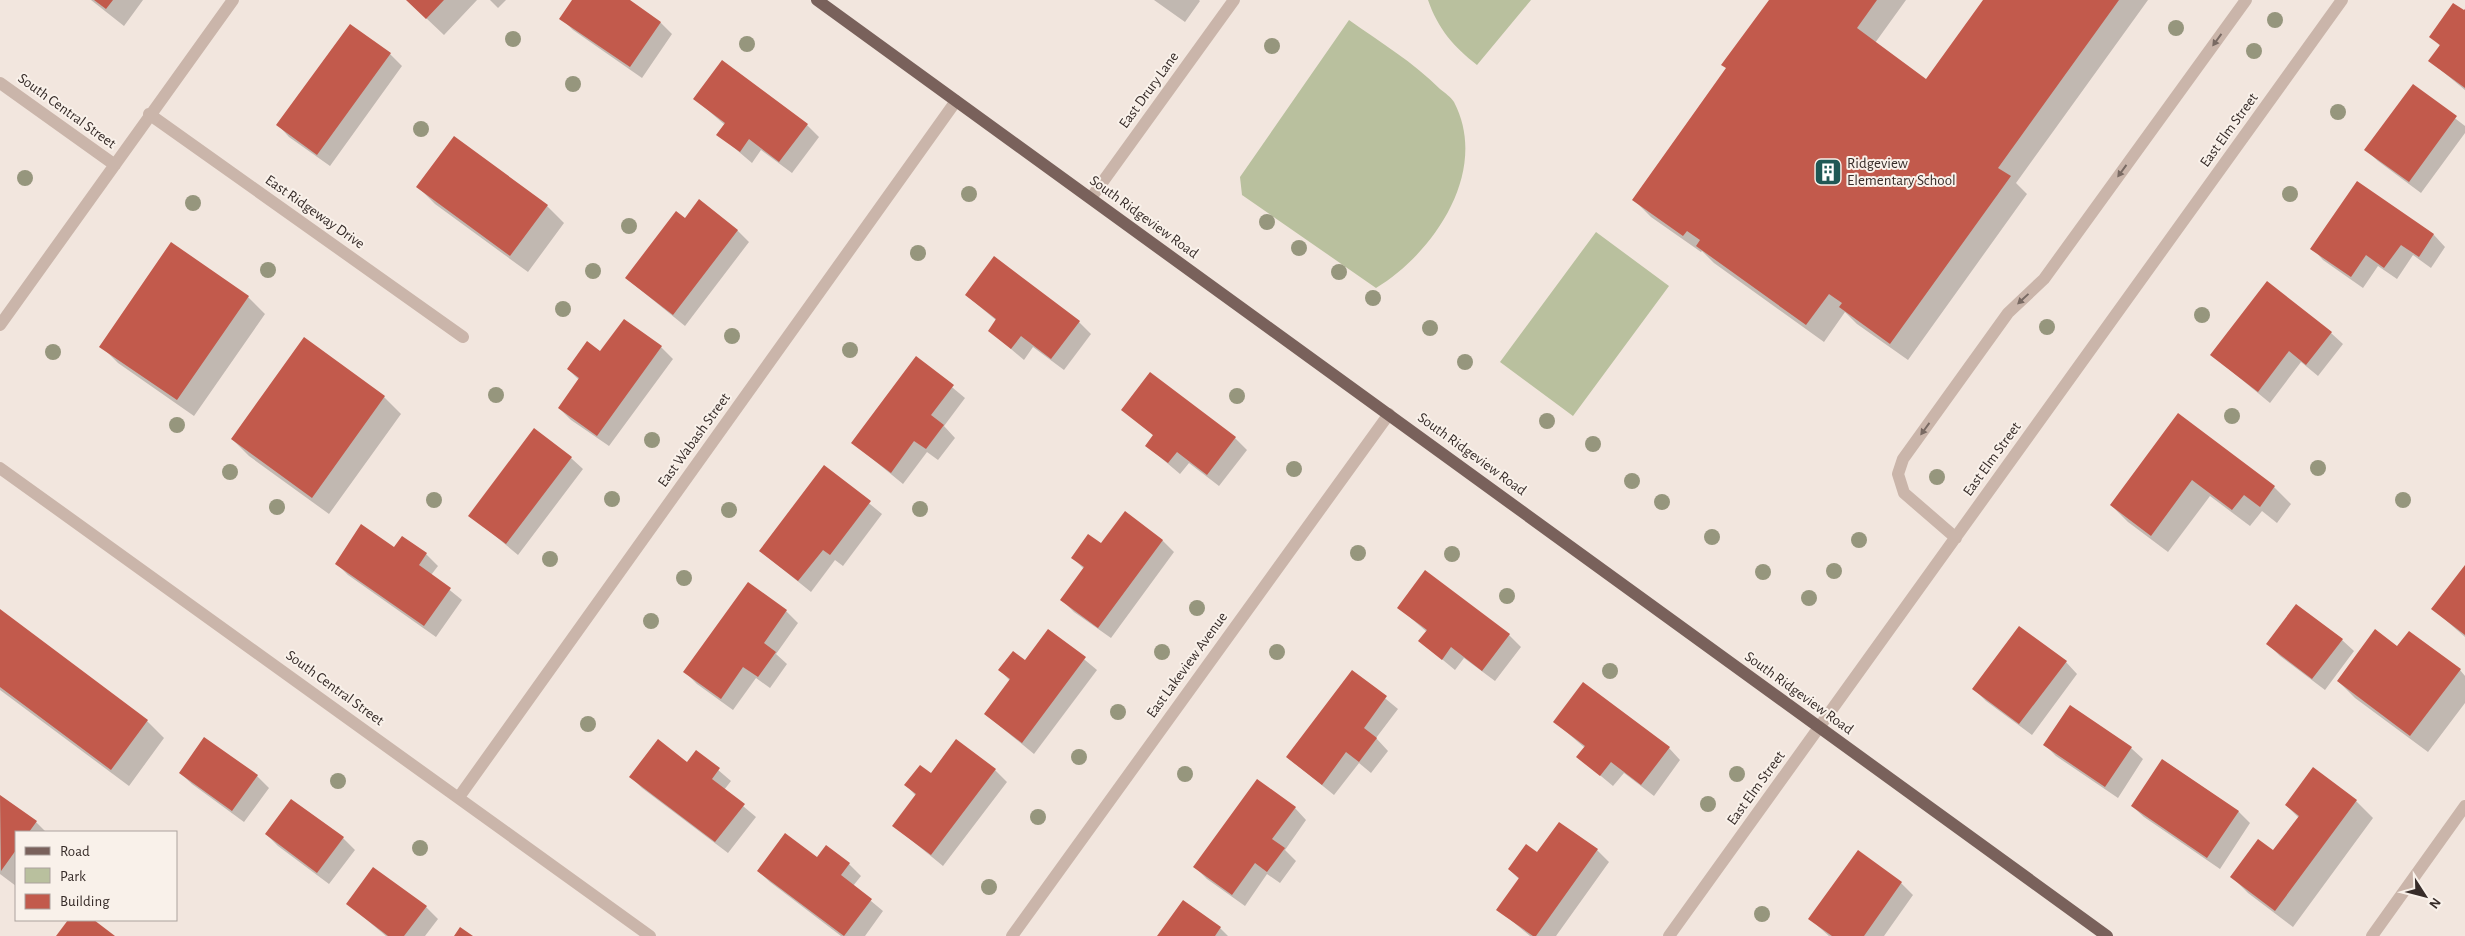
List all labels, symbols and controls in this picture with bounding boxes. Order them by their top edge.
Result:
one-way arrow [2212,33,2222,46]
street label: East Drury Lane [1116,49,1182,131]
street label: South Central Street [15,71,119,152]
street label: East Elm Street [2197,90,2261,170]
place label: Ridgeview Elementary School [1847,156,1956,188]
building icon: Ridgeview Elementary School [1813,157,1843,187]
one-way arrow [2117,164,2127,178]
street label: East Ridgeway Drive [263,172,367,252]
street label: South Ridgeview Road [1087,173,1201,261]
one-way arrow [2017,293,2029,305]
street label: East Wabash Street [655,390,733,490]
street label: South Ridgeview Road [1415,410,1529,498]
street label: East Elm Street [1960,419,2024,499]
one-way arrow [1920,422,1930,436]
street label: East Lakeview Avenue [1144,609,1230,721]
street label: South Central Street [283,648,387,729]
street label: South Ridgeview Road [1742,649,1856,737]
street label: East Elm Street [1724,748,1788,828]
legend [15,831,178,921]
text: Road [60,844,90,859]
text: Park [60,869,86,884]
north arrow [2400,871,2450,921]
text: Building [60,894,110,909]
text: N [2426,895,2443,911]

